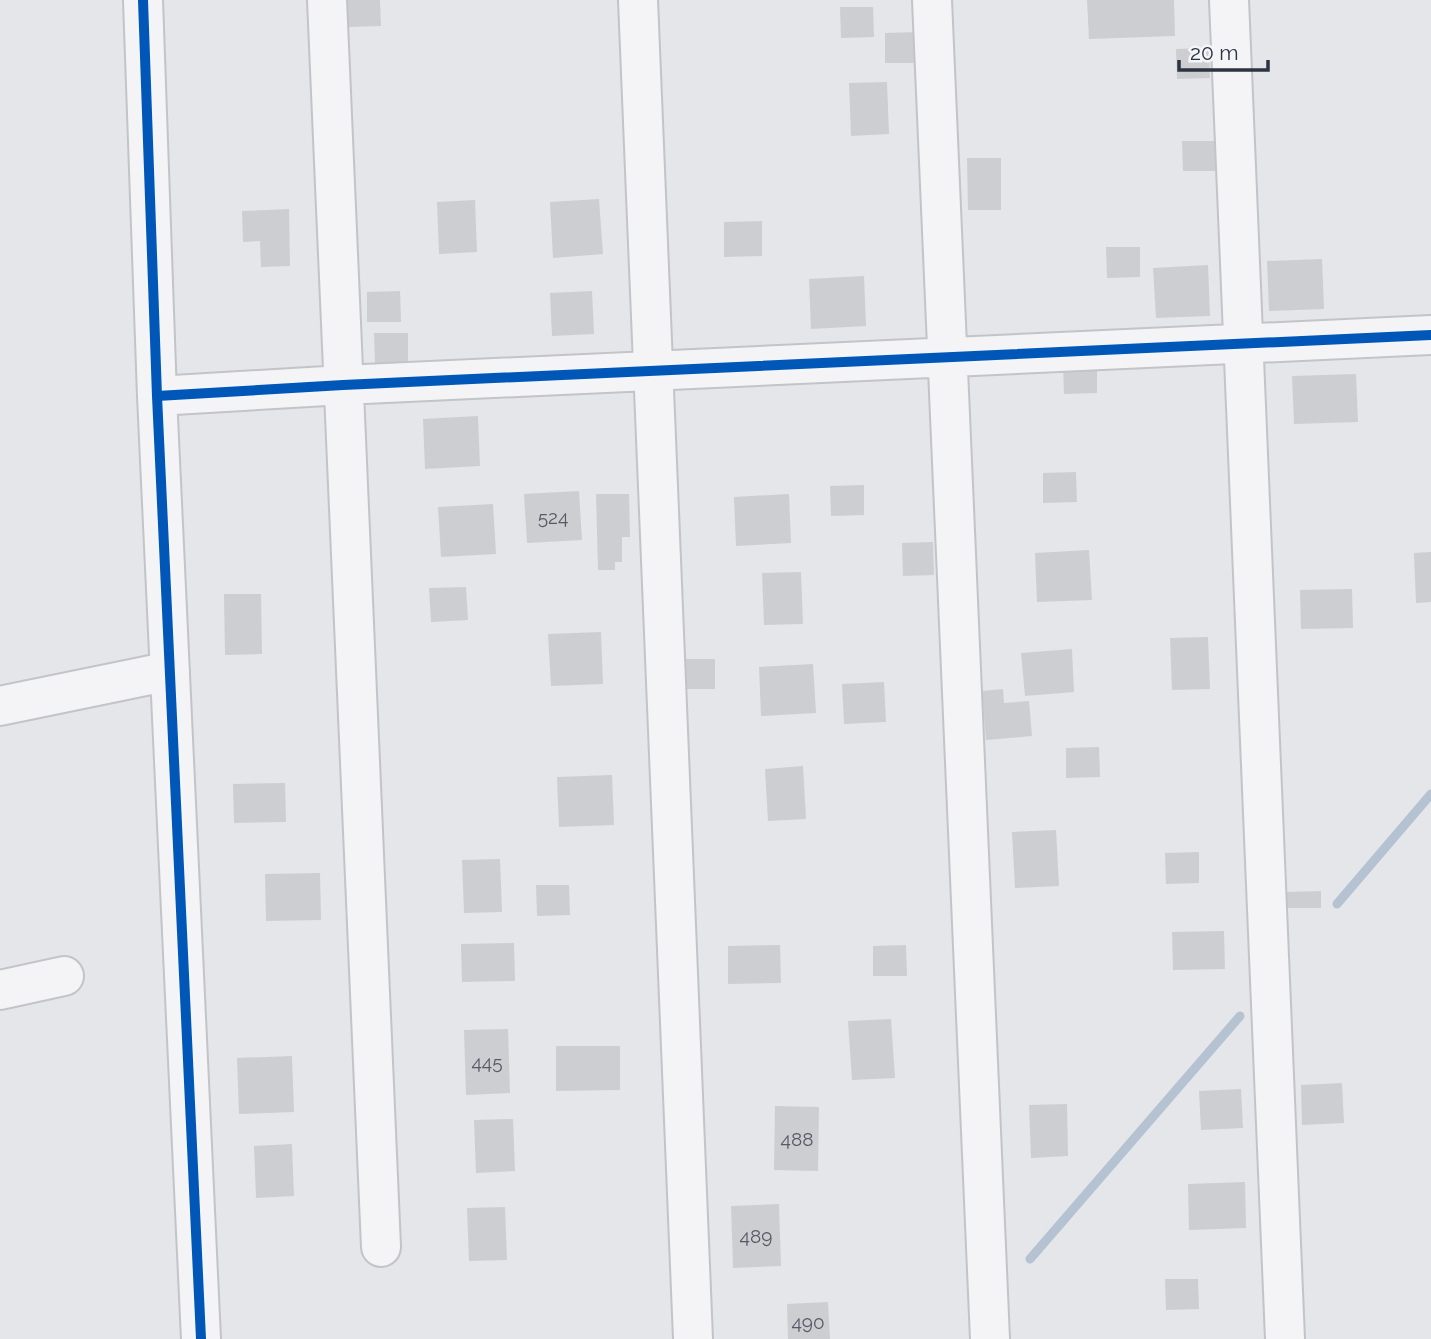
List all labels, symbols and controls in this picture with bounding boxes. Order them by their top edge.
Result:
scale bar [1179,28,1268,72]
text: 20 m [1190,40,1238,65]
house number: 524 [538,506,568,528]
house number: 445 [471,1051,503,1073]
house number: 488 [781,1128,813,1150]
house number: 489 [740,1225,772,1247]
house number: 490 [791,1311,825,1333]

